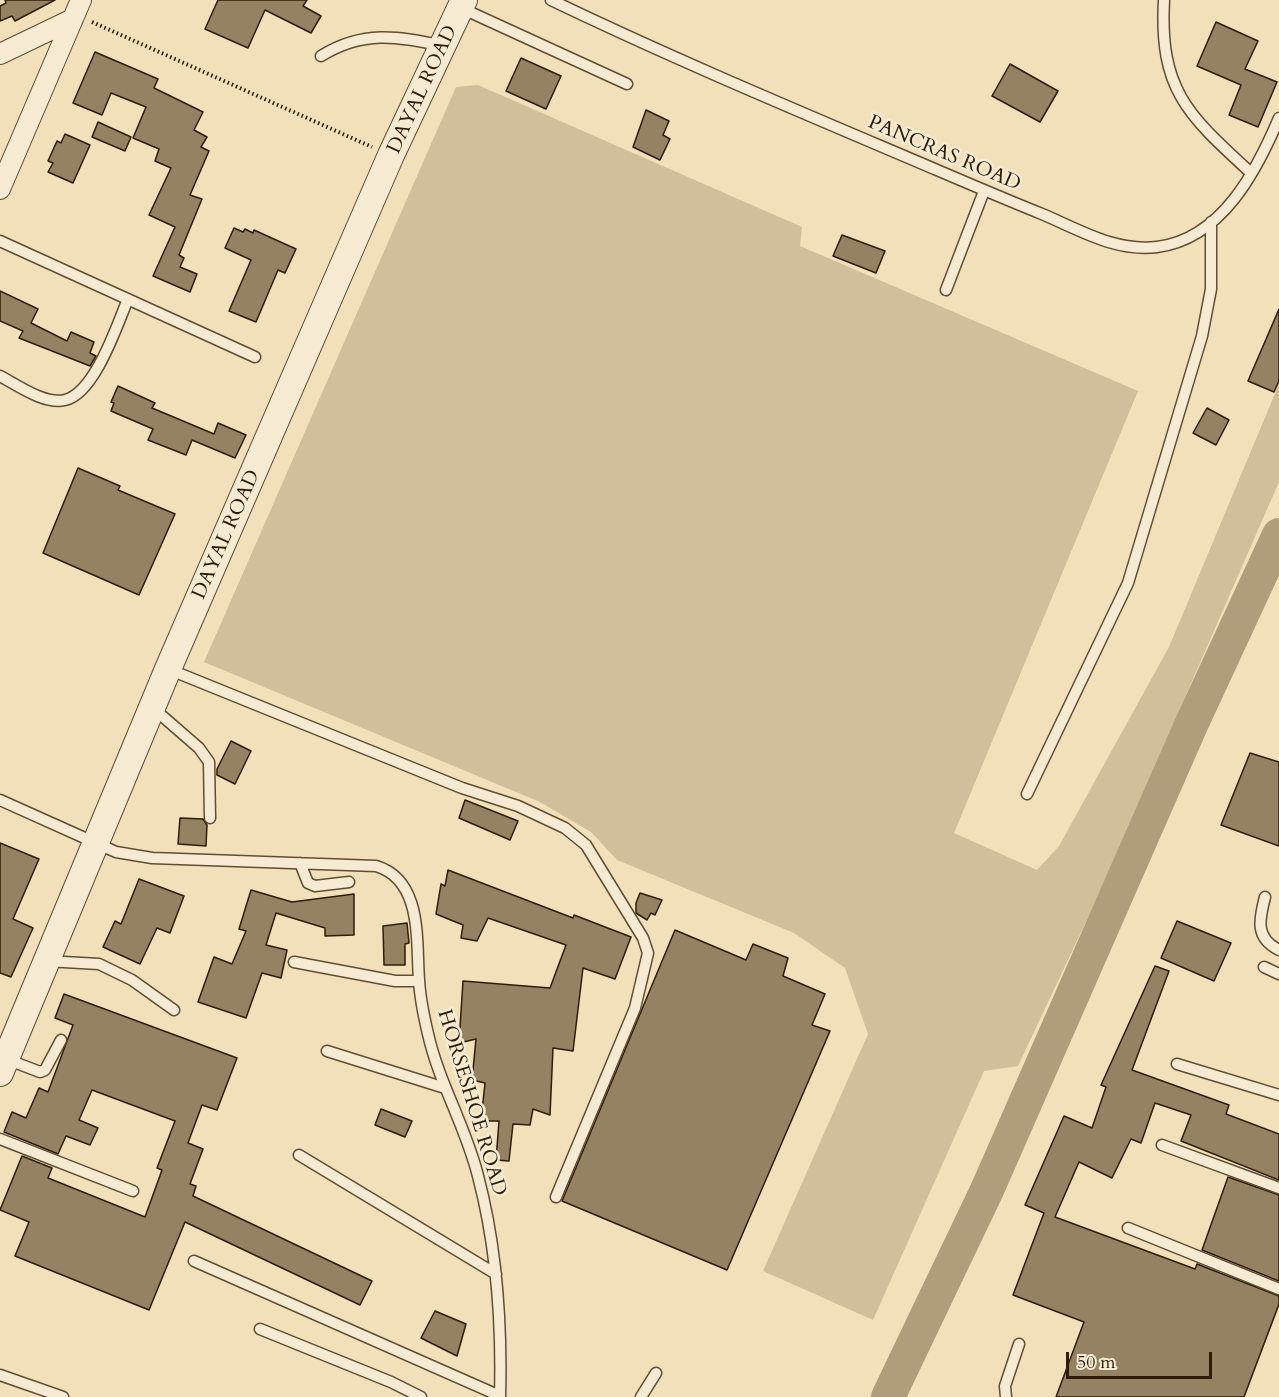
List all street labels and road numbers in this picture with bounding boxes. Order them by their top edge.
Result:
street label: DAYAL ROAD [383,22,463,158]
street label: PANCRAS ROAD [864,111,1024,197]
street label: DAYAL ROAD [188,467,266,603]
street label: HORSESHOE ROAD [431,1007,511,1199]

